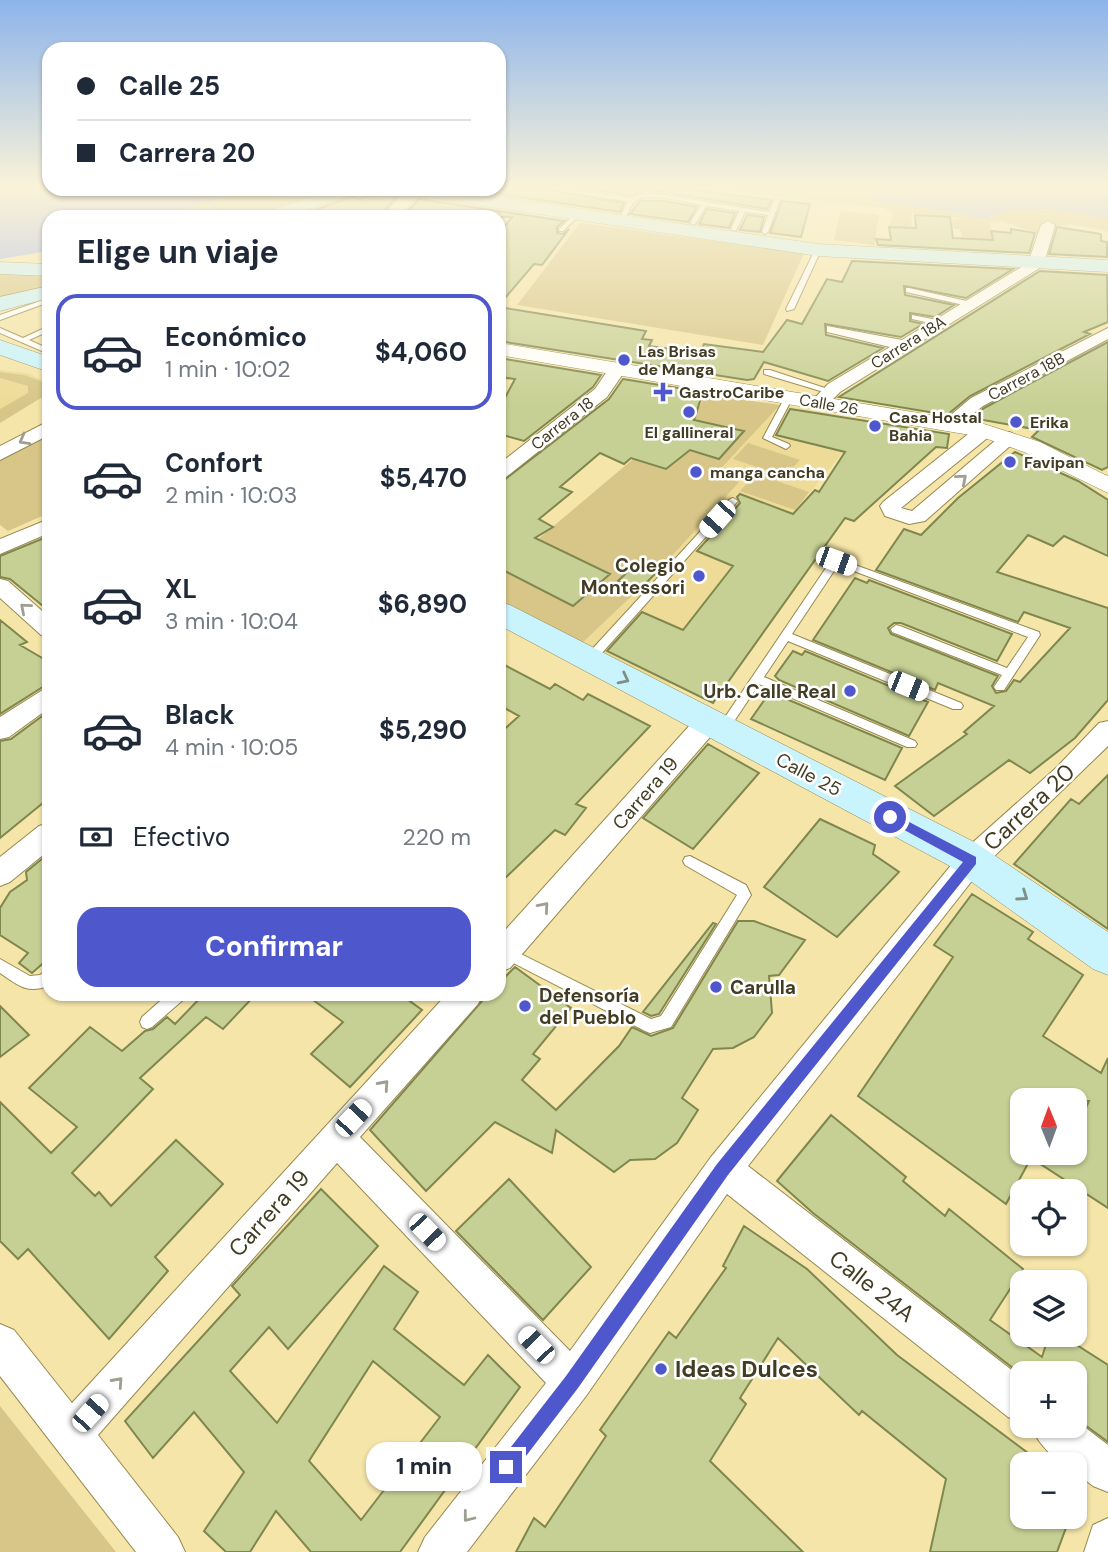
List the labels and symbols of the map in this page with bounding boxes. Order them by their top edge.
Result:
street label: Carrera 18A [867,311,950,374]
place label: Las Brisas de Manga [638,341,716,380]
street label: Carrera 18B [984,347,1068,405]
marker: Las Brisas de Manga [616,352,632,368]
marker: GastroCaribe [653,382,673,402]
place label: GastroCaribe [679,382,784,403]
street label: Calle 26 [798,389,860,420]
street label: Carrera 18 [527,392,598,455]
marker: El gallineral [681,404,697,420]
place label: Casa Hostal Bahia [889,407,982,446]
place label: Erika [1030,412,1069,433]
marker: Erika [1008,414,1024,430]
marker: Casa Hostal Bahia [867,418,883,434]
place label: El gallineral [645,422,733,443]
one-way arrow [19,432,32,445]
place label: Favipan [1024,452,1085,473]
marker: Favipan [1002,454,1018,470]
place label: manga cancha [710,462,825,483]
marker: manga cancha [688,464,704,480]
one-way arrow [954,475,967,487]
car [696,496,739,542]
car [813,544,860,578]
place label: Colegio Montessori [581,553,685,600]
marker: Colegio Montessori [691,568,707,584]
one-way arrow [20,604,33,616]
car [885,668,932,704]
one-way arrow [617,670,629,684]
place label: Urb. Calle Real [703,679,836,704]
marker: Urb. Calle Real [842,683,858,699]
street label: Calle 25 [772,747,846,802]
street label: Carrera 19 [607,752,684,835]
street label: Carrera 20 [977,757,1081,857]
route start [874,801,906,833]
one-way arrow [1015,888,1028,900]
one-way arrow [536,902,548,915]
place label: Carulla [730,975,796,1000]
marker: Carulla [708,979,724,995]
place label: Defensoría del Pueblo [539,983,639,1030]
marker: Defensoría del Pueblo [517,998,533,1014]
one-way arrow [376,1080,388,1093]
north arrow [1010,1088,1087,1166]
car [331,1095,376,1141]
street label: Carrera 19 [222,1163,316,1263]
car [405,1210,450,1254]
street label: Calle 24A [823,1243,921,1329]
car [514,1323,559,1367]
place label: Ideas Dulces [675,1354,818,1384]
marker: Ideas Dulces [653,1361,669,1377]
one-way arrow [110,1377,122,1390]
car [69,1390,112,1436]
callout: 1 min [366,1442,482,1492]
route end [490,1451,522,1483]
one-way arrow [463,1509,476,1521]

